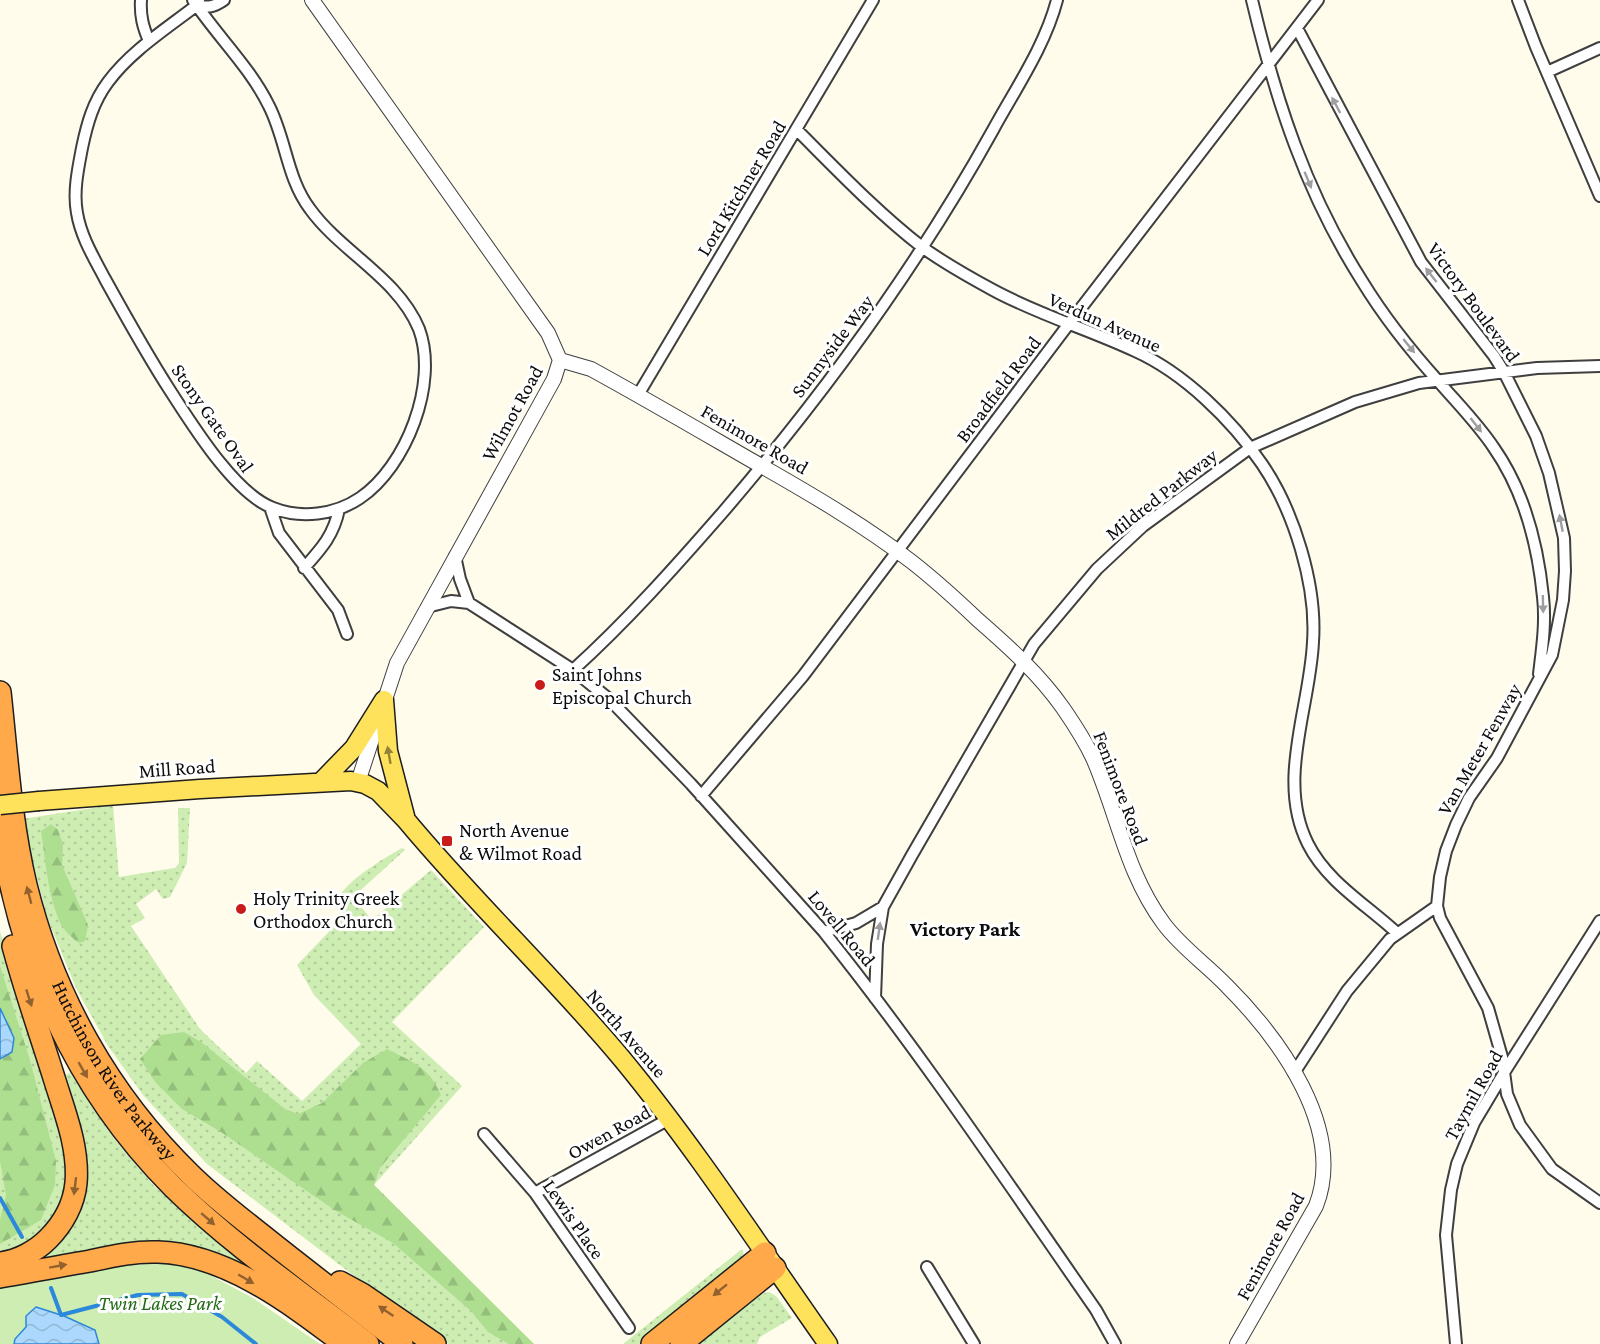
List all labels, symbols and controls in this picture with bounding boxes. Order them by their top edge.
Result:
one-way arrow [1331,96,1341,113]
street label: Lord Kitchner Road [692,116,790,260]
one-way arrow [1303,171,1313,189]
street label: Victory Boulevard [1423,238,1525,367]
one-way arrow [1425,268,1437,283]
street label: Verdun Avenue [1045,287,1165,357]
street label: Sunnyside Way [786,290,879,402]
street label: Broadfield Road [951,331,1045,446]
one-way arrow [1402,338,1415,353]
street label: Stony Gate Oval [167,360,259,477]
street label: Wilmot Road [477,361,547,464]
street label: Fenimore Road [698,399,813,479]
one-way arrow [1470,417,1482,432]
street label: Mildred Parkway [1101,443,1222,545]
one-way arrow [1556,514,1565,533]
one-way arrow [1538,595,1548,614]
place label: Saint Johns Episcopal Church [552,663,692,709]
marker: Saint Johns Episcopal Church [533,678,547,692]
street label: Van Meter Fenway [1433,679,1527,819]
street label: Fenimore Road [1089,728,1153,848]
one-way arrow [384,746,393,765]
street label: Mill Road [138,754,216,782]
place label: North Avenue & Wilmot Road [459,819,583,864]
marker: North Avenue & Wilmot Road [440,834,454,848]
street label: Lovell Road [804,885,880,971]
one-way arrow [24,886,33,904]
place label: Holy Trinity Greek Orthodox Church [253,887,400,932]
marker: Holy Trinity Greek Orthodox Church [234,902,248,916]
district label: Victory Park [909,917,1021,941]
one-way arrow [874,922,883,941]
street label: Hutchinson River Parkway [48,977,182,1166]
street label: North Avenue [583,984,672,1082]
one-way arrow [25,989,34,1007]
street label: Taymil Road [1439,1046,1508,1144]
one-way arrow [78,1062,88,1079]
street label: Owen Road [564,1100,655,1164]
street label: Lewis Place [539,1175,609,1263]
one-way arrow [70,1177,80,1196]
street label: Fenimore Road [1231,1188,1309,1304]
one-way arrow [200,1212,215,1225]
one-way arrow [48,1262,67,1271]
one-way arrow [238,1274,255,1284]
one-way arrow [712,1283,728,1296]
park label: Twin Lakes Park [99,1292,223,1314]
one-way arrow [379,1305,395,1317]

